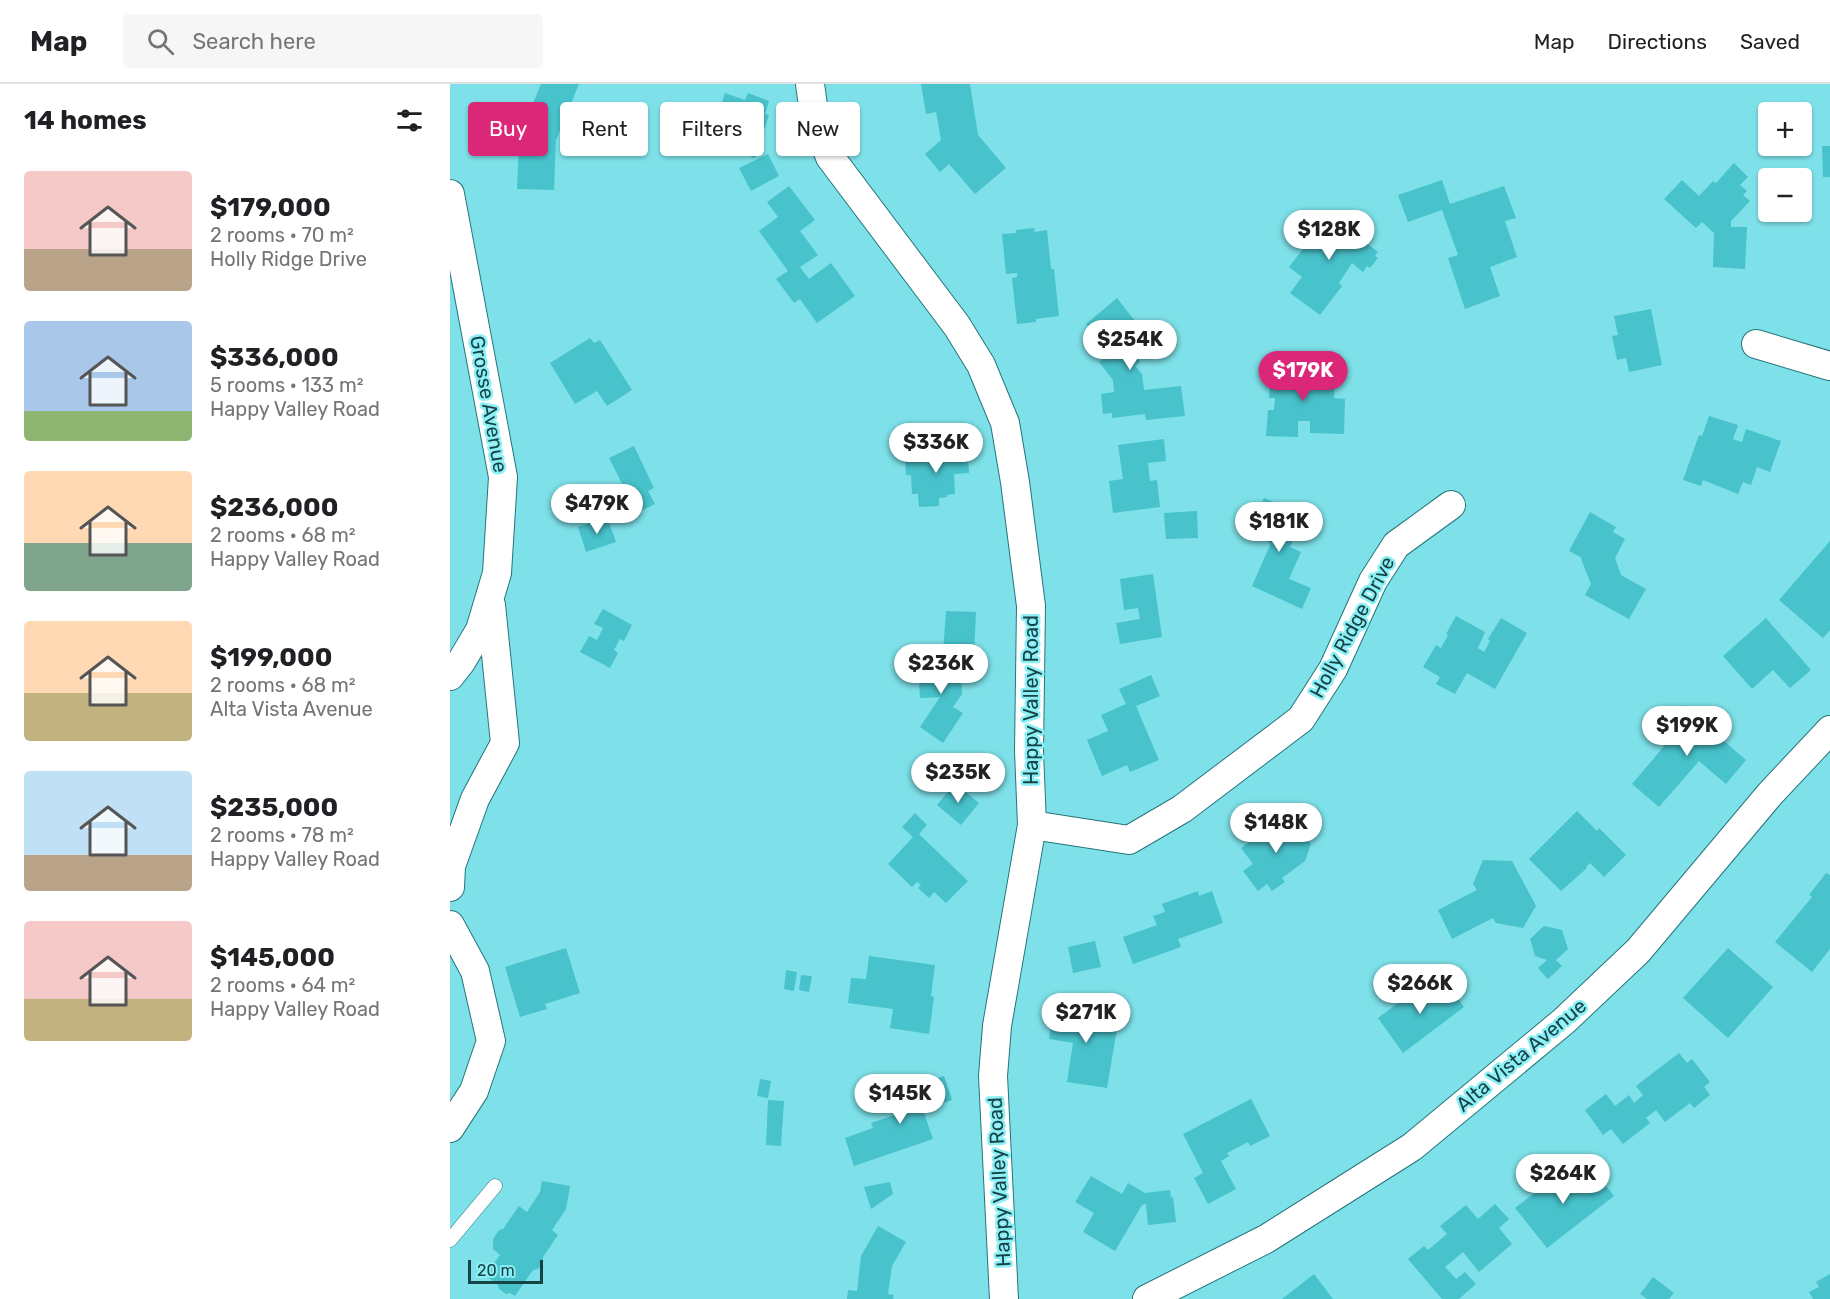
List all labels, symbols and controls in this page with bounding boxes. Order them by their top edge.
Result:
search box [123,14,543,68]
text: Map [30,25,87,58]
icon: search [144,25,177,58]
text: Search here [192,28,316,55]
text: Map [1534,29,1575,54]
text: Directions [1608,29,1707,54]
text: Saved [1740,29,1800,54]
chip: Buy [468,102,548,156]
chip: Rent [560,102,648,156]
chip: Filters [660,102,764,156]
chip: New [776,102,860,156]
map controls [1758,102,1812,222]
button: + [1758,102,1812,156]
icon: filters [393,104,426,137]
text: 14 homes [24,105,147,136]
button: − [1758,168,1812,222]
text: $179,000 [210,192,331,223]
icon: home [72,195,144,267]
pin: $128K [1287,210,1371,261]
text: $128K [1297,217,1361,241]
text: 2 rooms · 70 m² [210,223,354,247]
text: Holly Ridge Drive [210,247,367,271]
pin: $254K [1088,320,1172,371]
text: $254K [1097,327,1163,351]
street label: Grosse Avenue [465,334,513,474]
text: $336,000 [210,342,339,373]
icon: home [72,345,144,417]
pin: $179K [1261,351,1345,402]
text: $179K [1273,358,1333,382]
text: 5 rooms · 133 m² [210,373,364,397]
text: Happy Valley Road [210,397,380,421]
pin: $336K [894,423,978,474]
text: $336K [903,430,969,454]
pin: $479K [555,484,639,535]
text: $479K [565,491,629,515]
text: $236,000 [210,492,338,523]
icon: home [72,495,144,567]
pin: $181K [1237,502,1321,553]
text: $181K [1249,509,1309,533]
text: 2 rooms · 68 m² [210,523,356,547]
text: Happy Valley Road [210,547,380,571]
street label: Holly Ridge Drive [1305,552,1399,702]
street label: Happy Valley Road [1019,615,1043,785]
text: $199,000 [210,642,332,673]
pin: $236K [899,644,983,695]
icon: home [72,645,144,717]
text: $236K [908,651,974,675]
text: 2 rooms · 68 m² [210,673,356,697]
text: Alta Vista Avenue [210,697,373,721]
pin: $199K [1645,706,1729,757]
text: $199K [1656,713,1718,737]
pin: $235K [916,753,1000,804]
text: $235K [925,760,991,784]
text: $235,000 [210,792,338,823]
icon: home [72,795,144,867]
pin: $148K [1234,803,1318,854]
text: $148K [1244,810,1308,834]
text: 2 rooms · 78 m² [210,823,354,847]
text: Happy Valley Road [210,847,380,871]
text: $145,000 [210,942,335,973]
icon: home [72,945,144,1017]
pin: $266K [1378,964,1462,1015]
text: $266K [1387,971,1453,995]
text: 2 rooms · 64 m² [210,973,355,997]
pin: $271K [1044,993,1128,1044]
street label: Alta Vista Avenue [1451,993,1591,1117]
text: Happy Valley Road [210,997,380,1021]
text: $271K [1055,1000,1117,1024]
pin: $145K [858,1074,942,1125]
text: $145K [868,1081,932,1105]
street label: Happy Valley Road [983,1096,1015,1268]
pin: $264K [1521,1154,1605,1205]
text: $264K [1530,1161,1596,1185]
scale bar [468,1257,543,1284]
text: 20 m [477,1261,515,1280]

